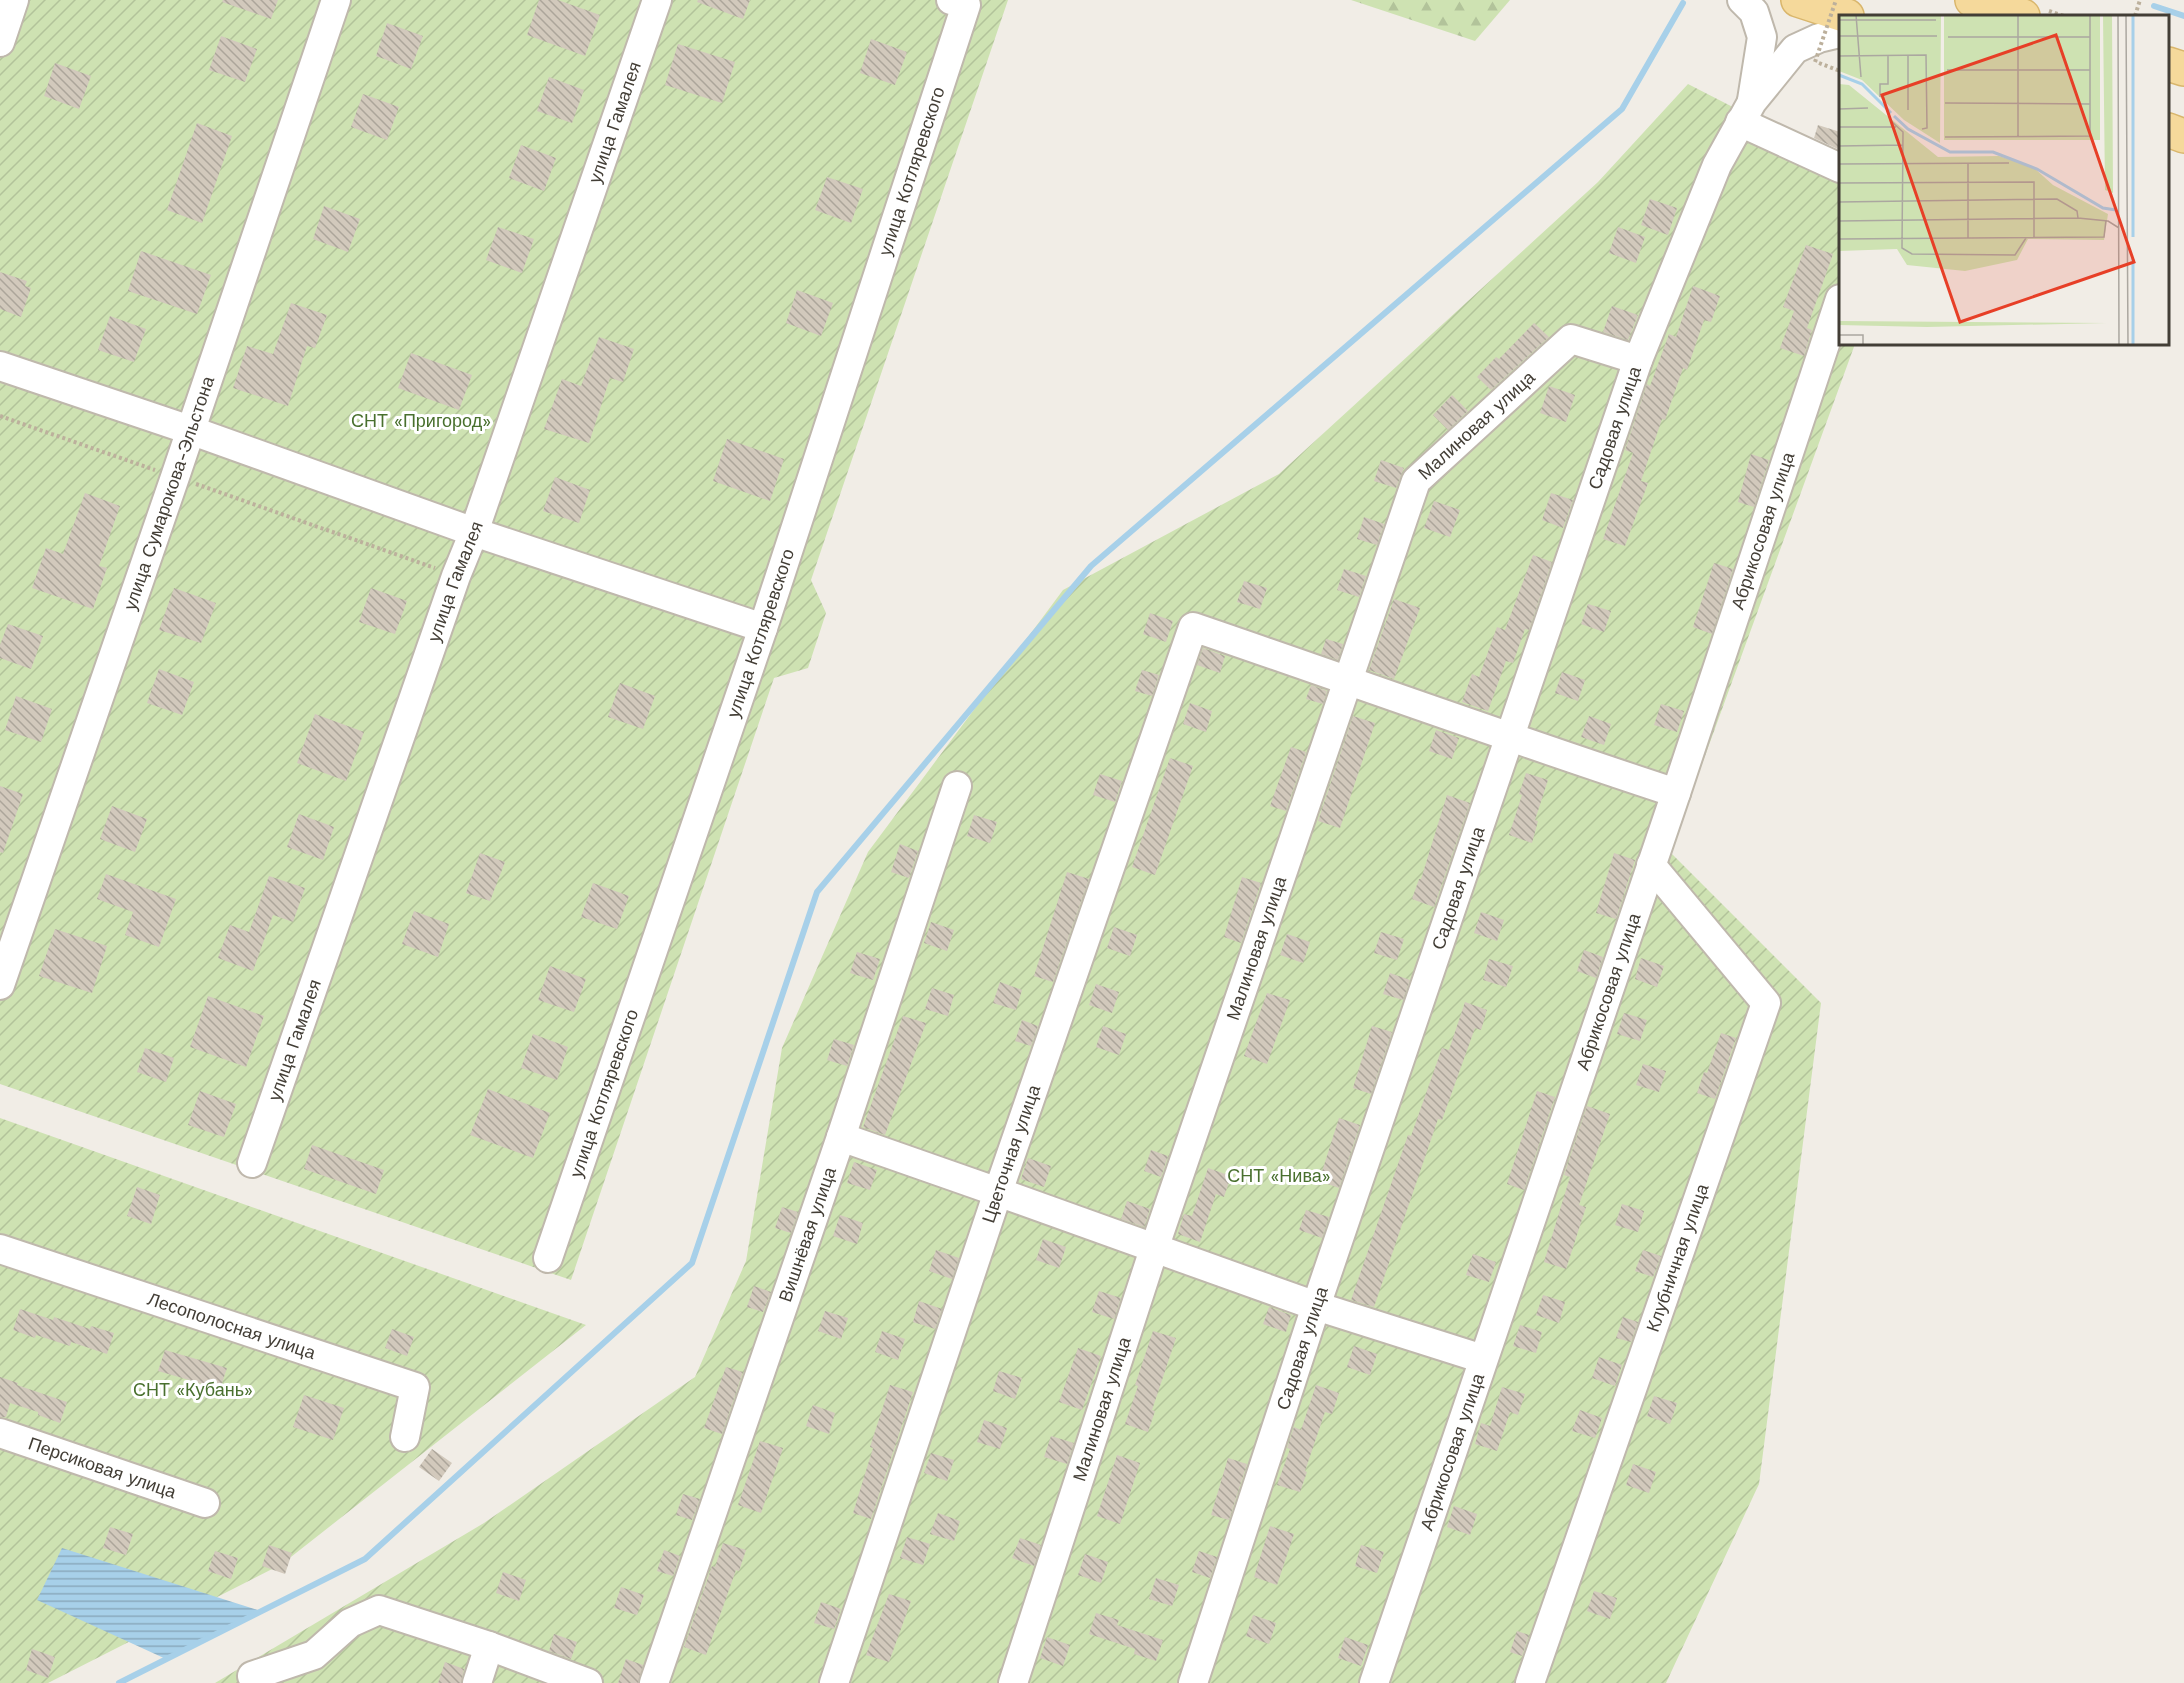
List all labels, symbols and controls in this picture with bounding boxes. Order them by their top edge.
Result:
inset map [1839,15,2169,345]
street label: улица Гамалея [584,59,645,186]
street label: улица Котляревского [874,84,949,258]
street label: Садовая улица [1584,363,1645,492]
street label: Малиновая улица [1414,366,1540,484]
street label: улица Сумарокова-Эльстона [119,372,219,613]
park label: СНТ «Пригород» [351,410,491,431]
street label: Абрикосовая улица [1727,448,1799,612]
street label: улица Гамалея [423,518,487,644]
street label: улица Котляревского [722,546,798,720]
street label: Садовая улица [1427,823,1489,952]
street label: Малиновая улица [1222,873,1291,1023]
street label: Абрикосовая улица [1572,909,1645,1073]
street label: улица Гамалея [263,977,325,1104]
street label: улица Котляревского [565,1006,642,1180]
street label: Цветочная улица [977,1081,1045,1225]
street label: Вишнёвая улица [774,1163,840,1305]
park label: СНТ «Нива» [1227,1165,1331,1186]
street label: Клубничная улица [1642,1180,1713,1335]
street label: Садовая улица [1272,1283,1332,1413]
street label: Лесополосная улица [145,1288,319,1363]
street label: Малиновая улица [1068,1333,1135,1484]
street label: Абрикосовая улица [1416,1370,1489,1533]
park label: СНТ «Кубань» [133,1379,253,1400]
street label: Персиковая улица [26,1432,180,1503]

